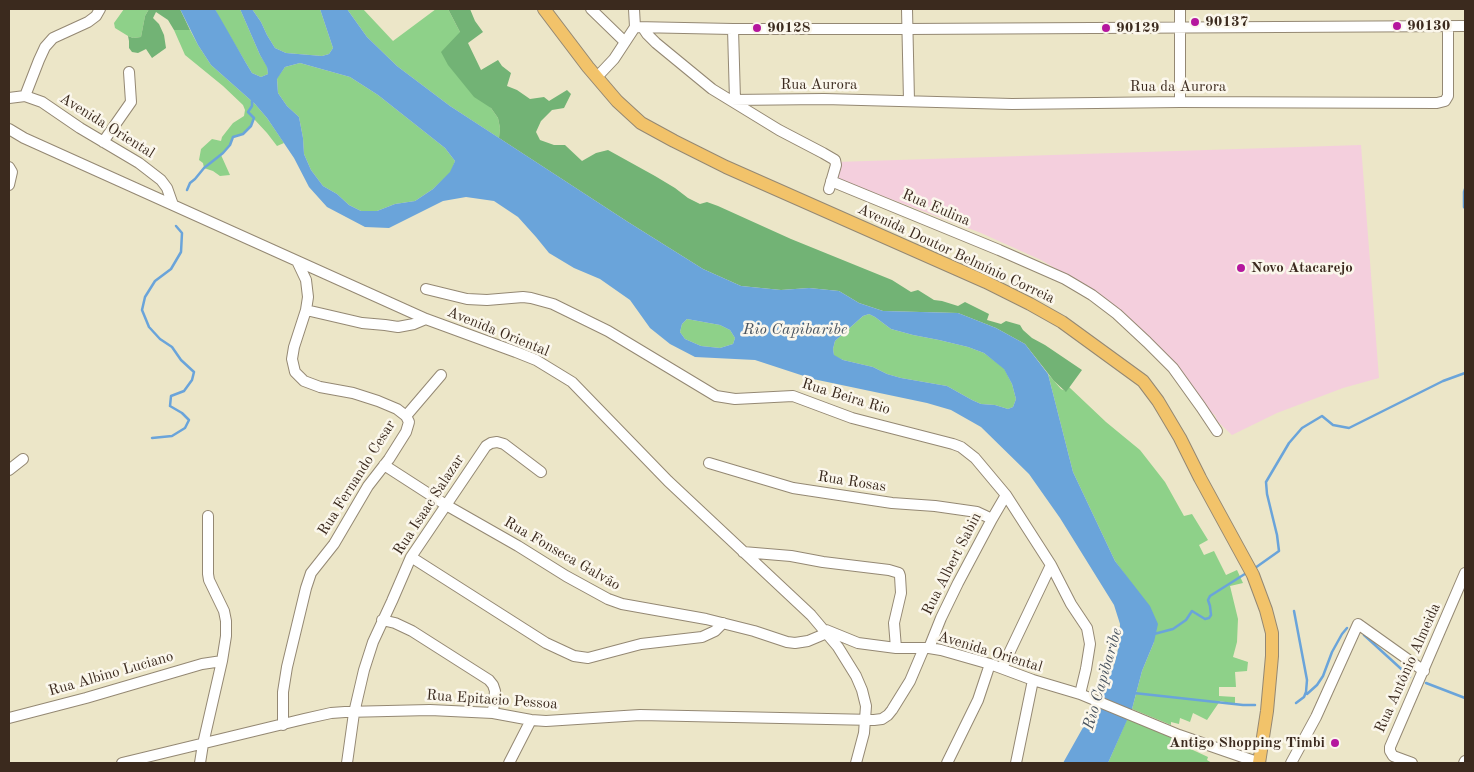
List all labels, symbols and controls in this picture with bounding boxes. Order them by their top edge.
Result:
place label: 90137 [1205,13,1248,31]
marker: 90137 [1189,16,1201,28]
place label: 90130 [1407,17,1450,35]
place label: 90128 [767,19,810,37]
place label: 90129 [1116,19,1159,37]
marker: 90130 [1391,20,1403,32]
marker: 90128 [751,22,763,34]
marker: 90129 [1100,22,1112,34]
street label: Rua Aurora [781,76,857,94]
street label: Rua da Aurora [1130,78,1226,96]
street label: Avenida Oriental [56,90,158,162]
street label: Rua Eulina [899,186,973,230]
street label: Avenida Doutor Belmínio Correia [854,200,1058,308]
place label: Novo Atacarejo [1251,259,1353,277]
marker: Novo Atacarejo [1235,262,1247,274]
street label: Avenida Oriental [444,303,552,361]
water label: Rio Capibaribe [743,320,847,340]
street label: Rua Beira Rio [800,375,892,419]
street label: Rua Fernando Cesar [314,417,400,539]
street label: Rua Isaac Salazar [390,451,468,559]
street label: Rua Rosas [817,468,887,496]
street label: Rua Albert Sabin [918,510,986,618]
street label: Rua Fonseca Galvão [501,513,623,595]
street label: Rua Antônio Almeida [1371,600,1445,736]
water label: Rio Capibaribe [1079,626,1127,732]
street label: Avenida Oriental [935,628,1045,676]
street label: Rua Albino Luciano [47,648,175,700]
street label: Rua Epitacio Pessoa [426,686,558,714]
place label: Antigo Shopping Timbi [1169,734,1325,752]
marker: Antigo Shopping Timbi [1329,737,1341,749]

